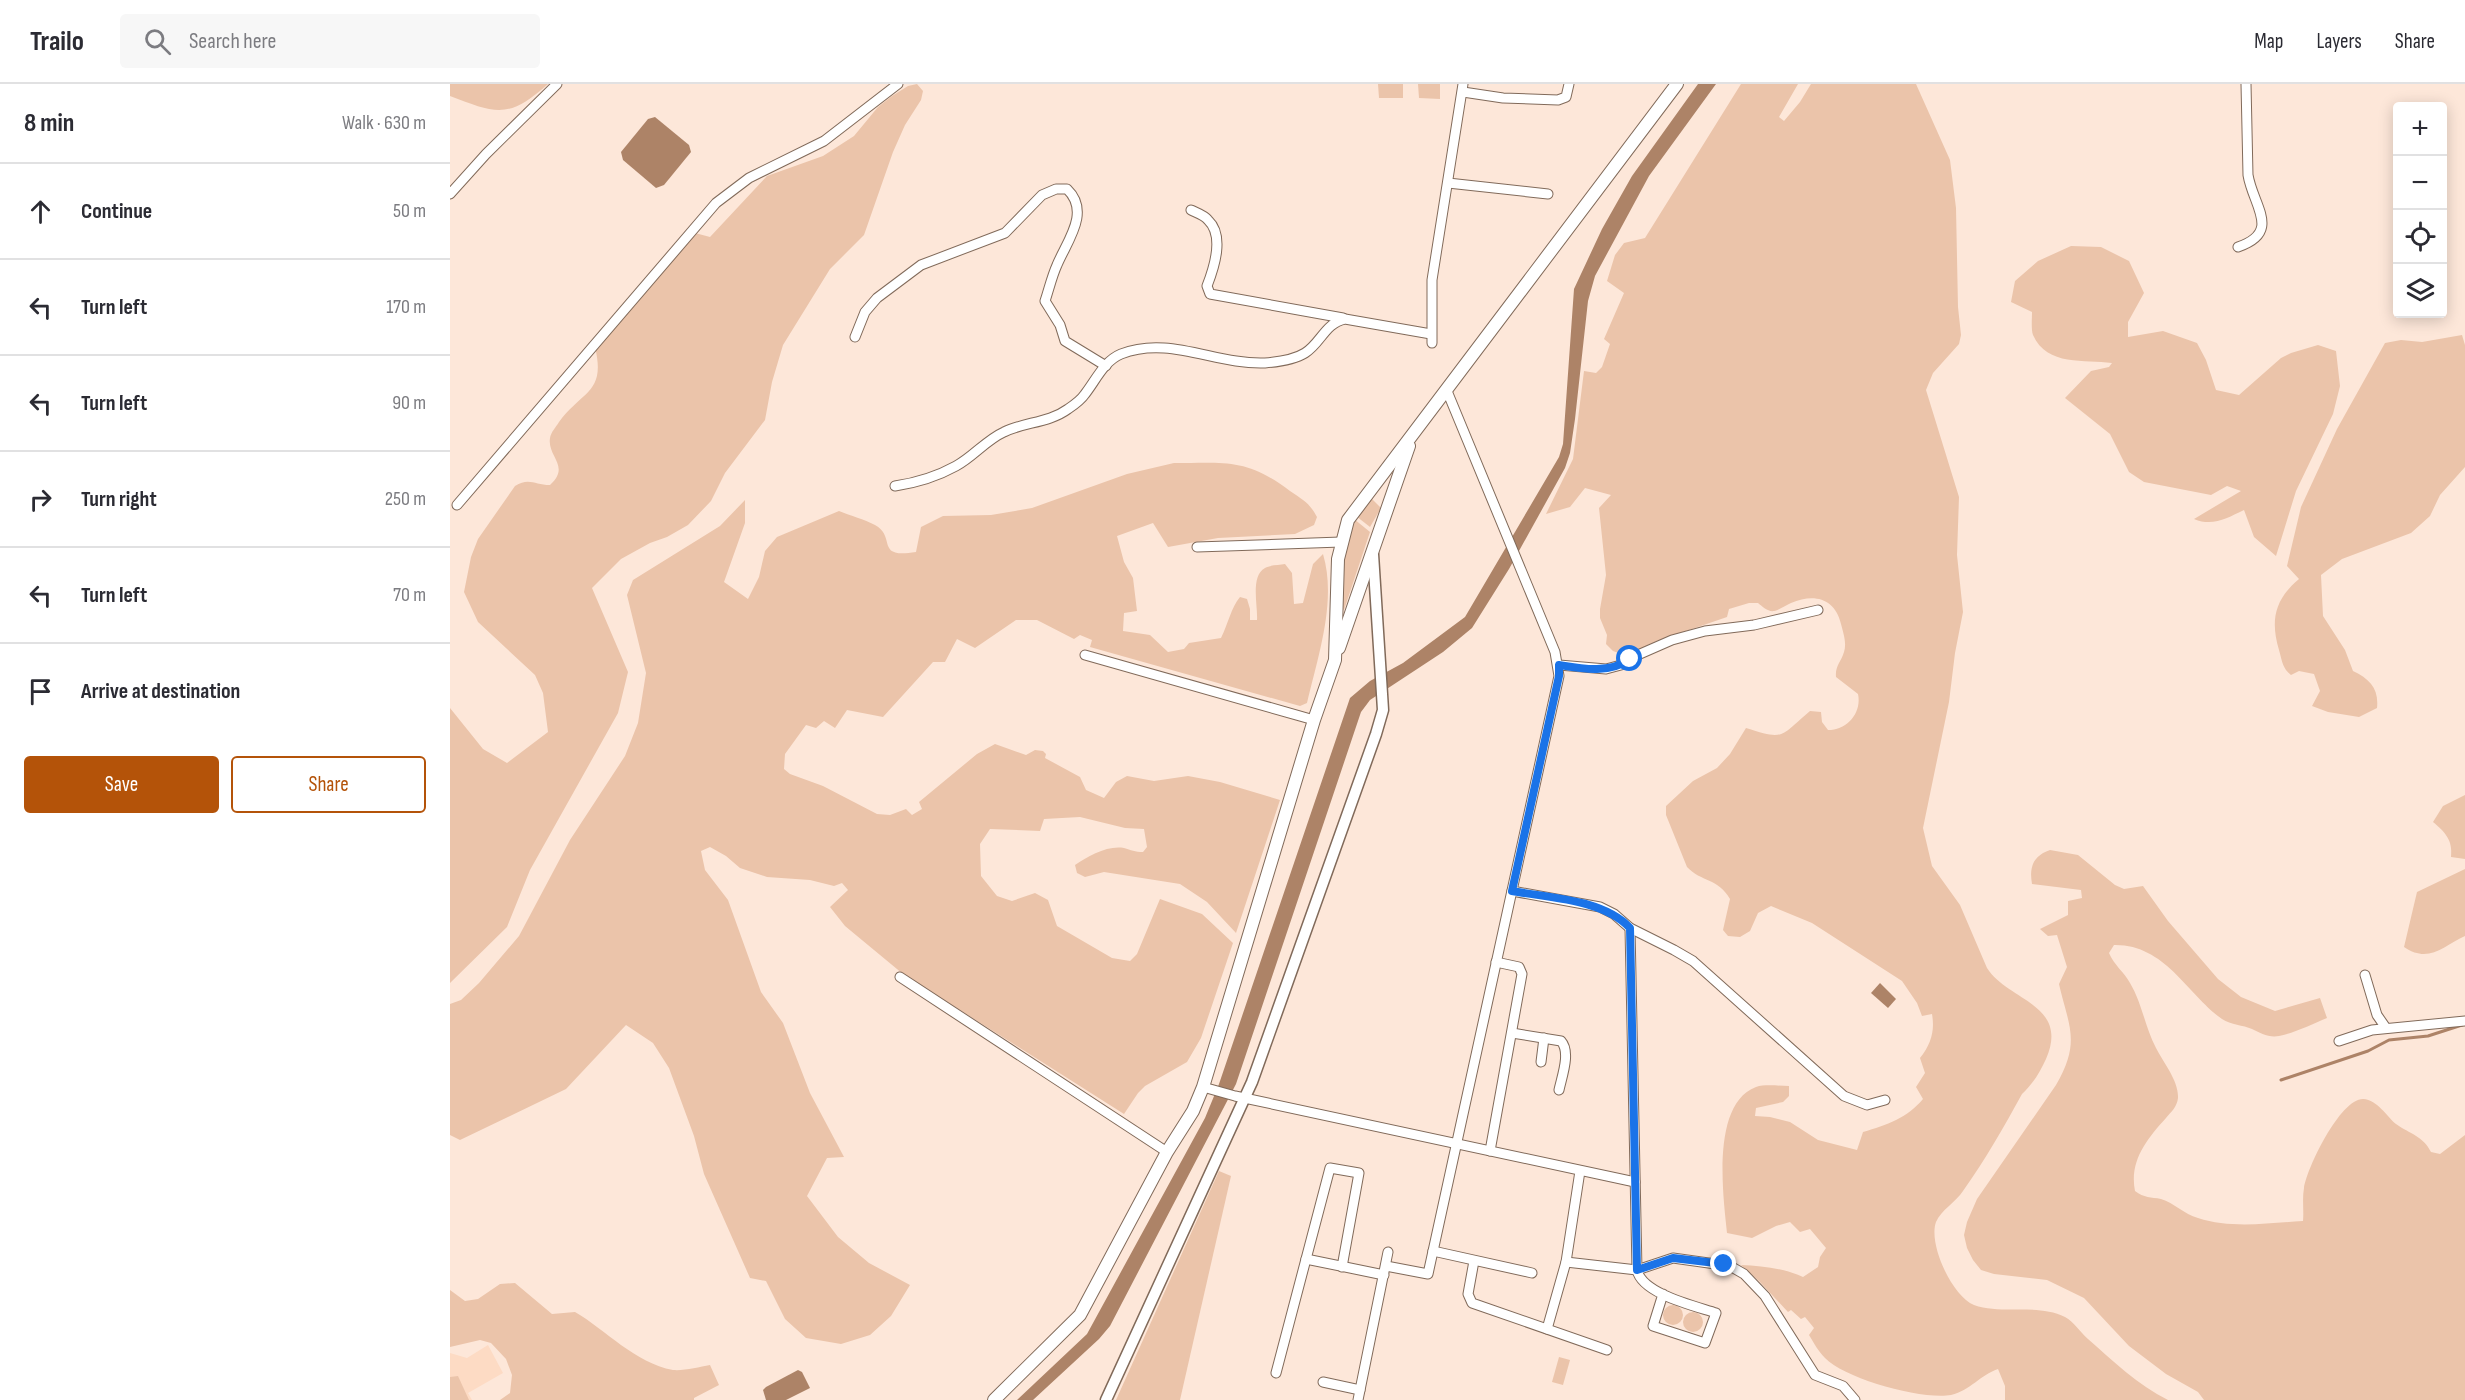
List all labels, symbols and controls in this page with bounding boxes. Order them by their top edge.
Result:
search box [120,14,540,68]
text: Trailo [30,25,84,58]
icon: search [141,25,174,58]
text: Search here [189,28,276,55]
text: Map [2254,29,2283,54]
text: Layers [2316,29,2362,54]
text: Share [2395,29,2435,54]
map controls [2393,102,2447,318]
button: + [2393,102,2447,156]
text: 8 min [24,108,74,139]
text: Walk · 630 m [342,111,426,135]
button: − [2393,156,2447,210]
icon: ahead [24,195,57,228]
text: Continue [81,198,152,225]
text: 50 m [393,199,426,223]
button: locate [2393,210,2447,264]
button: layers [2393,264,2447,318]
icon: left [24,291,57,324]
text: Turn left [81,294,147,321]
text: 170 m [386,295,426,319]
icon: left [24,387,57,420]
text: Turn left [81,390,147,417]
text: 90 m [392,391,426,415]
icon: right [24,483,57,516]
text: Turn right [81,486,157,513]
text: 250 m [385,487,426,511]
icon: left [24,579,57,612]
text: Turn left [81,582,147,609]
text: 70 m [393,583,426,607]
route start [1616,645,1642,671]
icon: arrive [24,675,57,708]
text: Arrive at destination [81,678,240,705]
button: Save [24,756,219,813]
button: Share [231,756,426,813]
route end [1710,1250,1736,1276]

